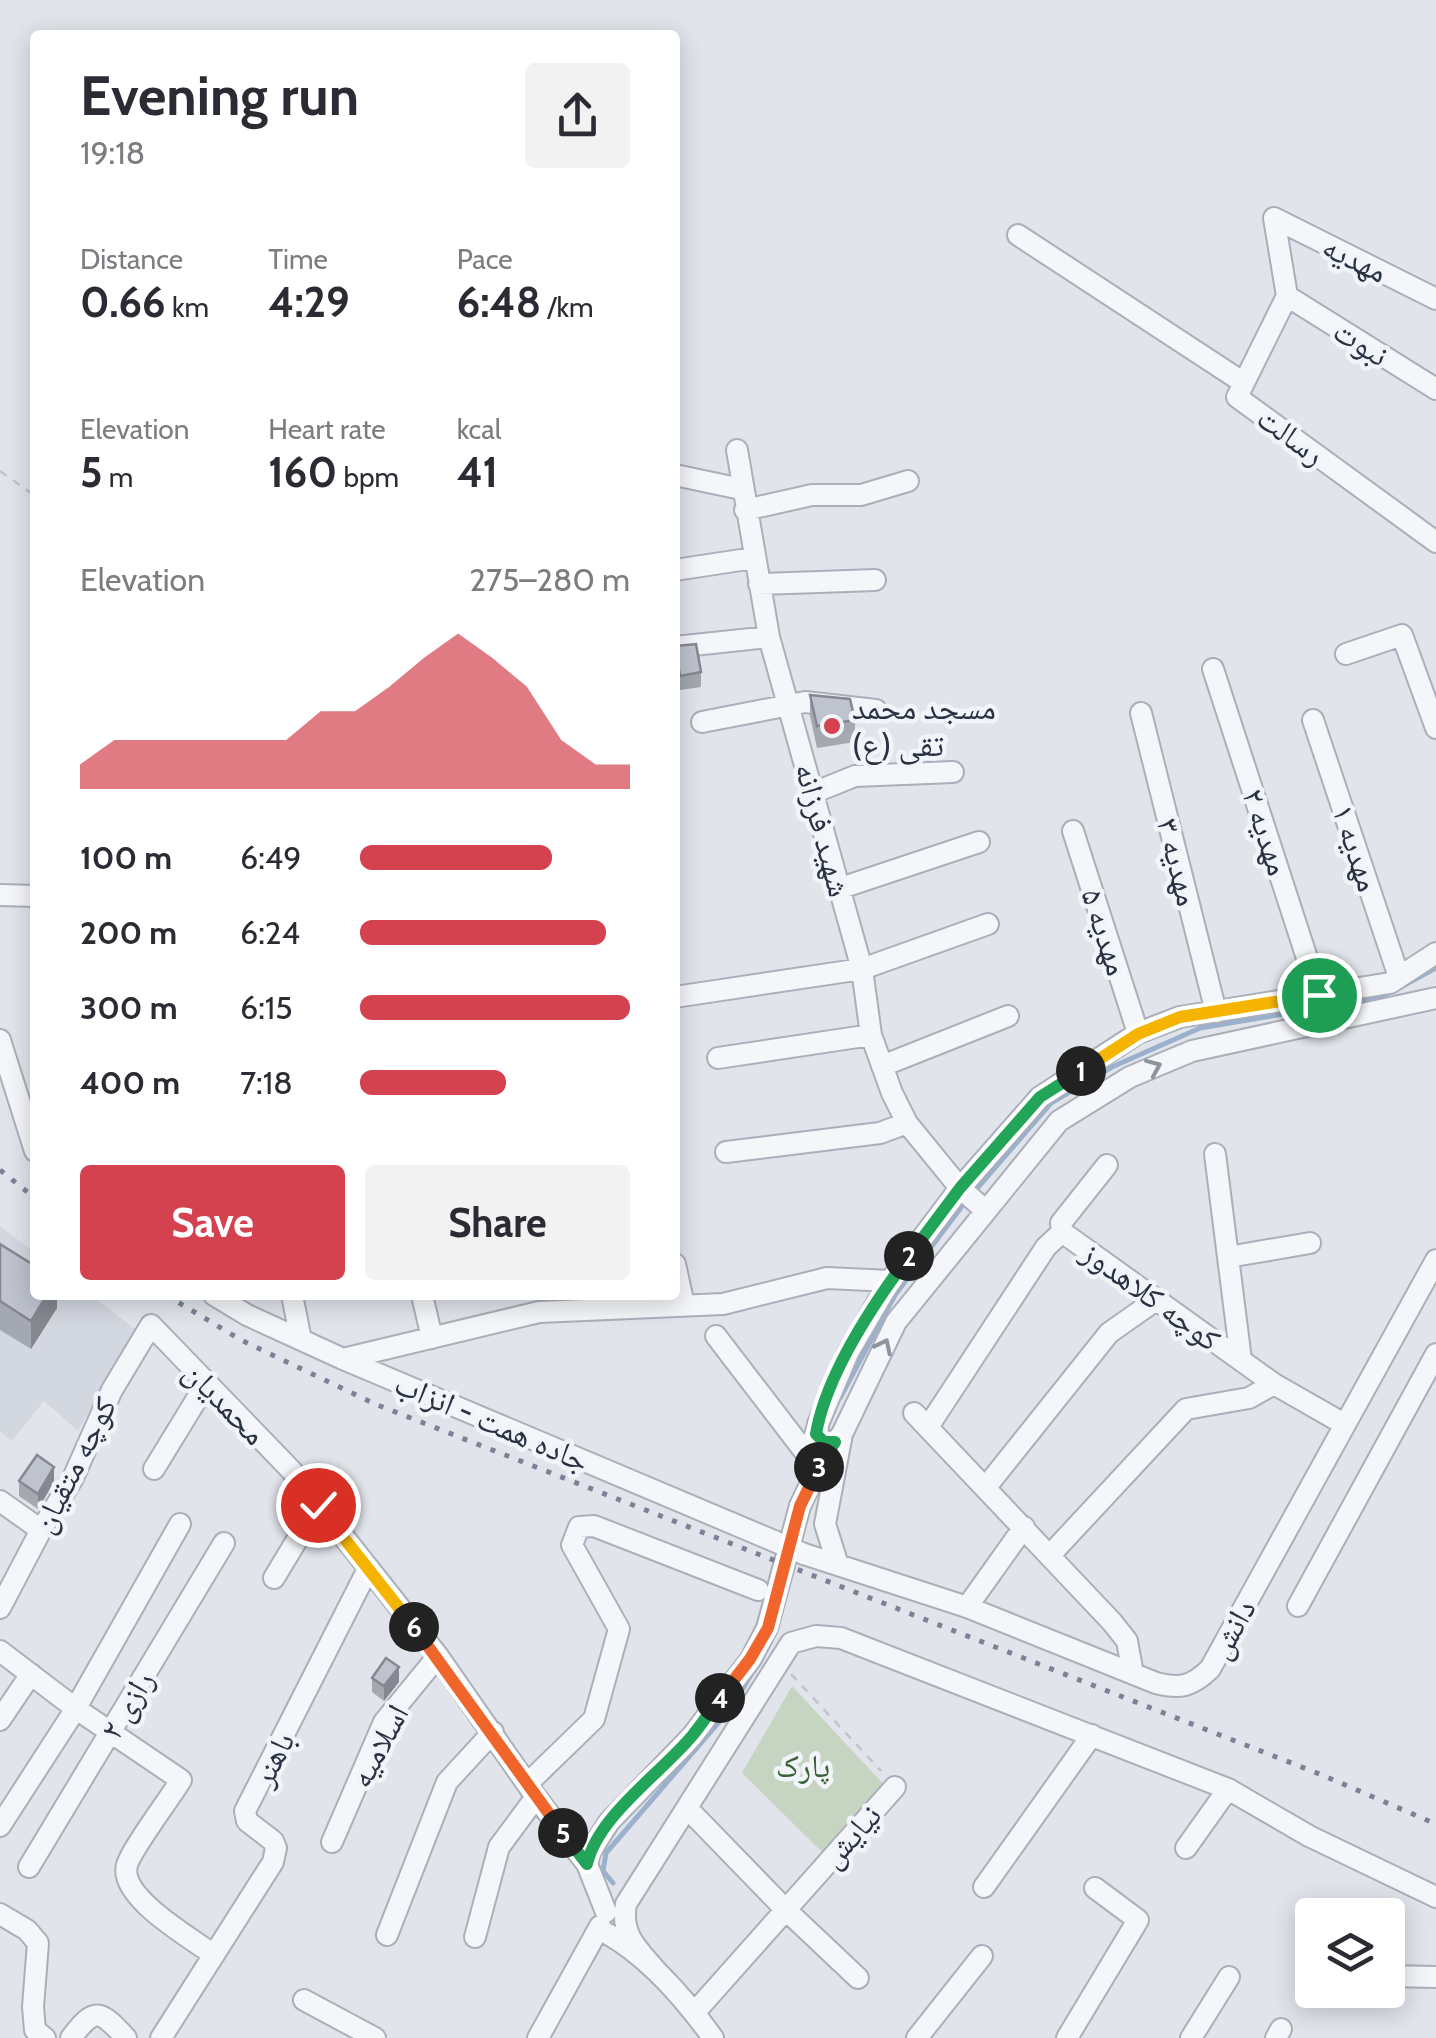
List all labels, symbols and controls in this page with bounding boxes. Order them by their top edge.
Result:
text: Evening run [80,62,359,129]
button: share [525,63,630,168]
text: 19:18 [80,133,145,172]
street label: مهدیه [1316,226,1394,291]
text: Distance [80,242,183,276]
text: Time [268,242,328,276]
text: Pace [457,242,513,276]
text: 0.66 [80,276,166,328]
text: 4:29 [268,276,350,328]
text: 6:48 [457,276,541,328]
text: km [166,290,209,324]
text: /km [541,290,594,324]
street label: نبوت [1326,311,1396,374]
street label: رسالت [1250,398,1333,473]
text: Elevation [80,412,189,446]
text: Heart rate [268,412,386,446]
text: kcal [457,412,501,446]
text: 5 [80,446,103,498]
text: 160 [268,446,337,498]
text: 41 [457,446,498,498]
text: m [103,460,133,494]
text: bpm [337,460,399,494]
text: Elevation [80,560,205,599]
text: 275–280 m [469,560,630,599]
place label: مسجد محمد تقی (ع) [852,688,996,765]
marker: مسجد محمد تقی (ع) [821,715,843,737]
street label: شهید فرزانه [787,759,860,901]
street label: مهدیه ۲ [1234,784,1299,880]
street label: مهدیه ۱ [1324,800,1389,896]
street label: مهدیه ۳ [1149,814,1208,910]
text: 100 m [80,838,172,877]
text: 6:49 [240,838,302,877]
street label: مهدیه ۵ [1073,884,1138,980]
text: 200 m [80,913,177,952]
text: 6:24 [240,913,300,952]
pin [1277,953,1362,1038]
icon: arrive [1292,968,1347,1023]
text: 300 m [80,988,177,1027]
text: 6:15 [240,988,293,1027]
pin: 1 [1056,1046,1106,1096]
text: 1 [1076,1054,1086,1088]
one-way arrow [1144,1059,1162,1079]
text: 400 m [80,1063,180,1102]
text: 7:18 [240,1063,293,1102]
button: Save [80,1165,345,1280]
button: Share [365,1165,630,1280]
pin: 2 [884,1231,934,1281]
street label: کوچه کلاهدوز [1074,1232,1228,1359]
text: 2 [902,1239,916,1273]
one-way arrow [872,1339,892,1357]
street label: محمدیان [176,1352,275,1453]
street label: جاده همت - انزاب [389,1363,595,1480]
street label: کوچه متقیان [23,1390,124,1539]
pin: 3 [794,1442,844,1492]
text: 3 [811,1450,827,1484]
pin [276,1463,361,1548]
icon: check [291,1478,346,1533]
street label: دانش [1199,1592,1265,1666]
pin: 6 [389,1602,439,1652]
text: 6 [406,1610,422,1644]
street label: رازی ۲ [91,1663,162,1746]
pin: 4 [695,1673,745,1723]
text: 4 [711,1681,729,1715]
street label: اسلاميه [341,1697,417,1794]
street label: باهنر [242,1725,303,1793]
park label: پارک [776,1746,830,1785]
street label: نیایش [812,1796,890,1876]
pin: 5 [538,1808,588,1858]
text: 5 [555,1816,571,1850]
map controls [1295,1898,1405,2008]
button: layers [1295,1898,1405,2008]

